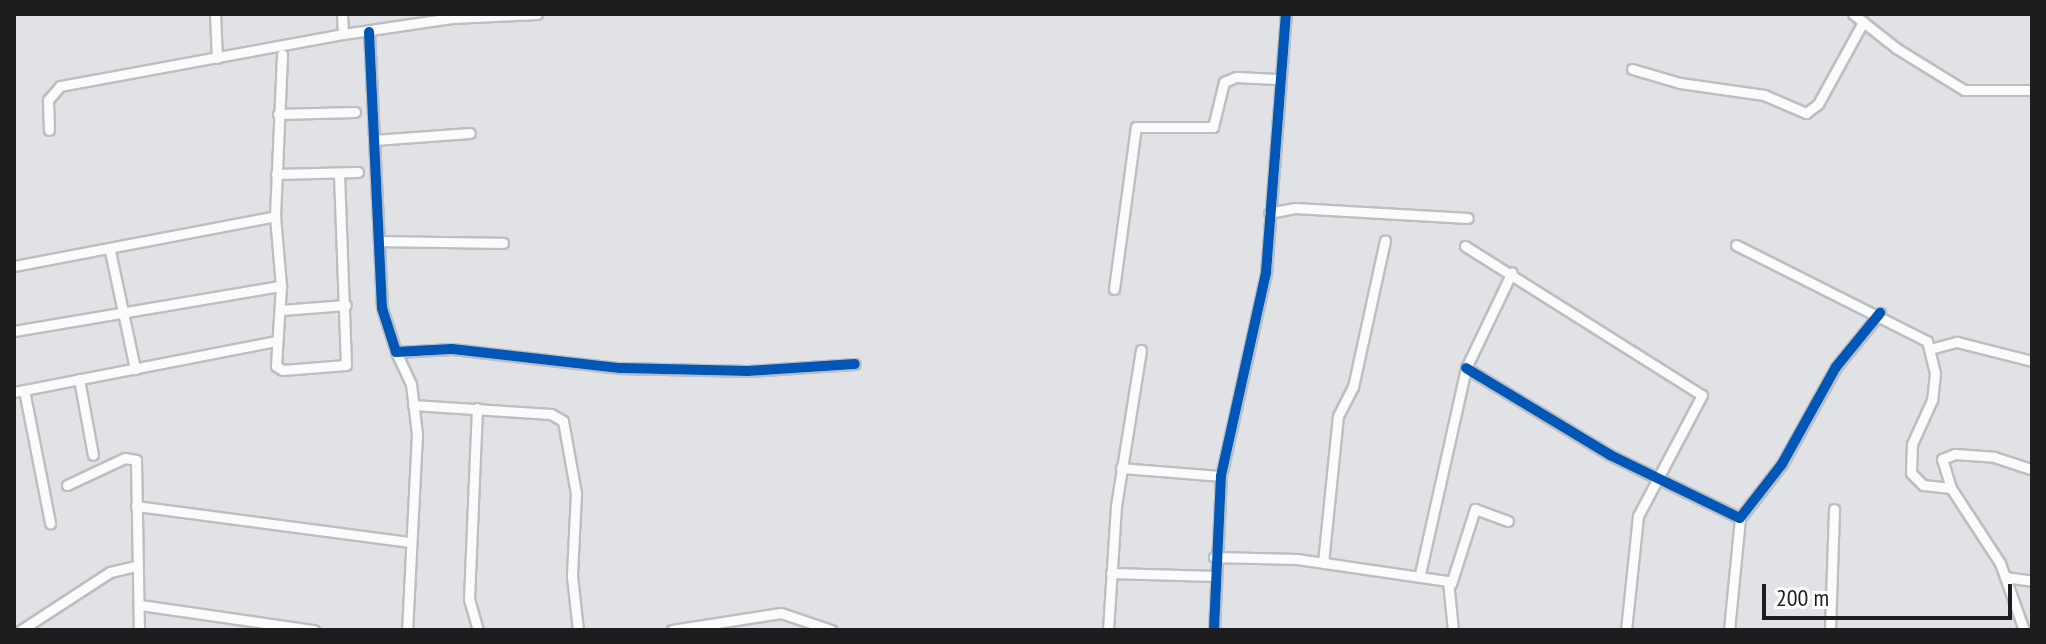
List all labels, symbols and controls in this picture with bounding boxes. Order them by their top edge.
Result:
scale bar [1766,568,2016,618]
text: 200 m [1776,582,1829,613]

